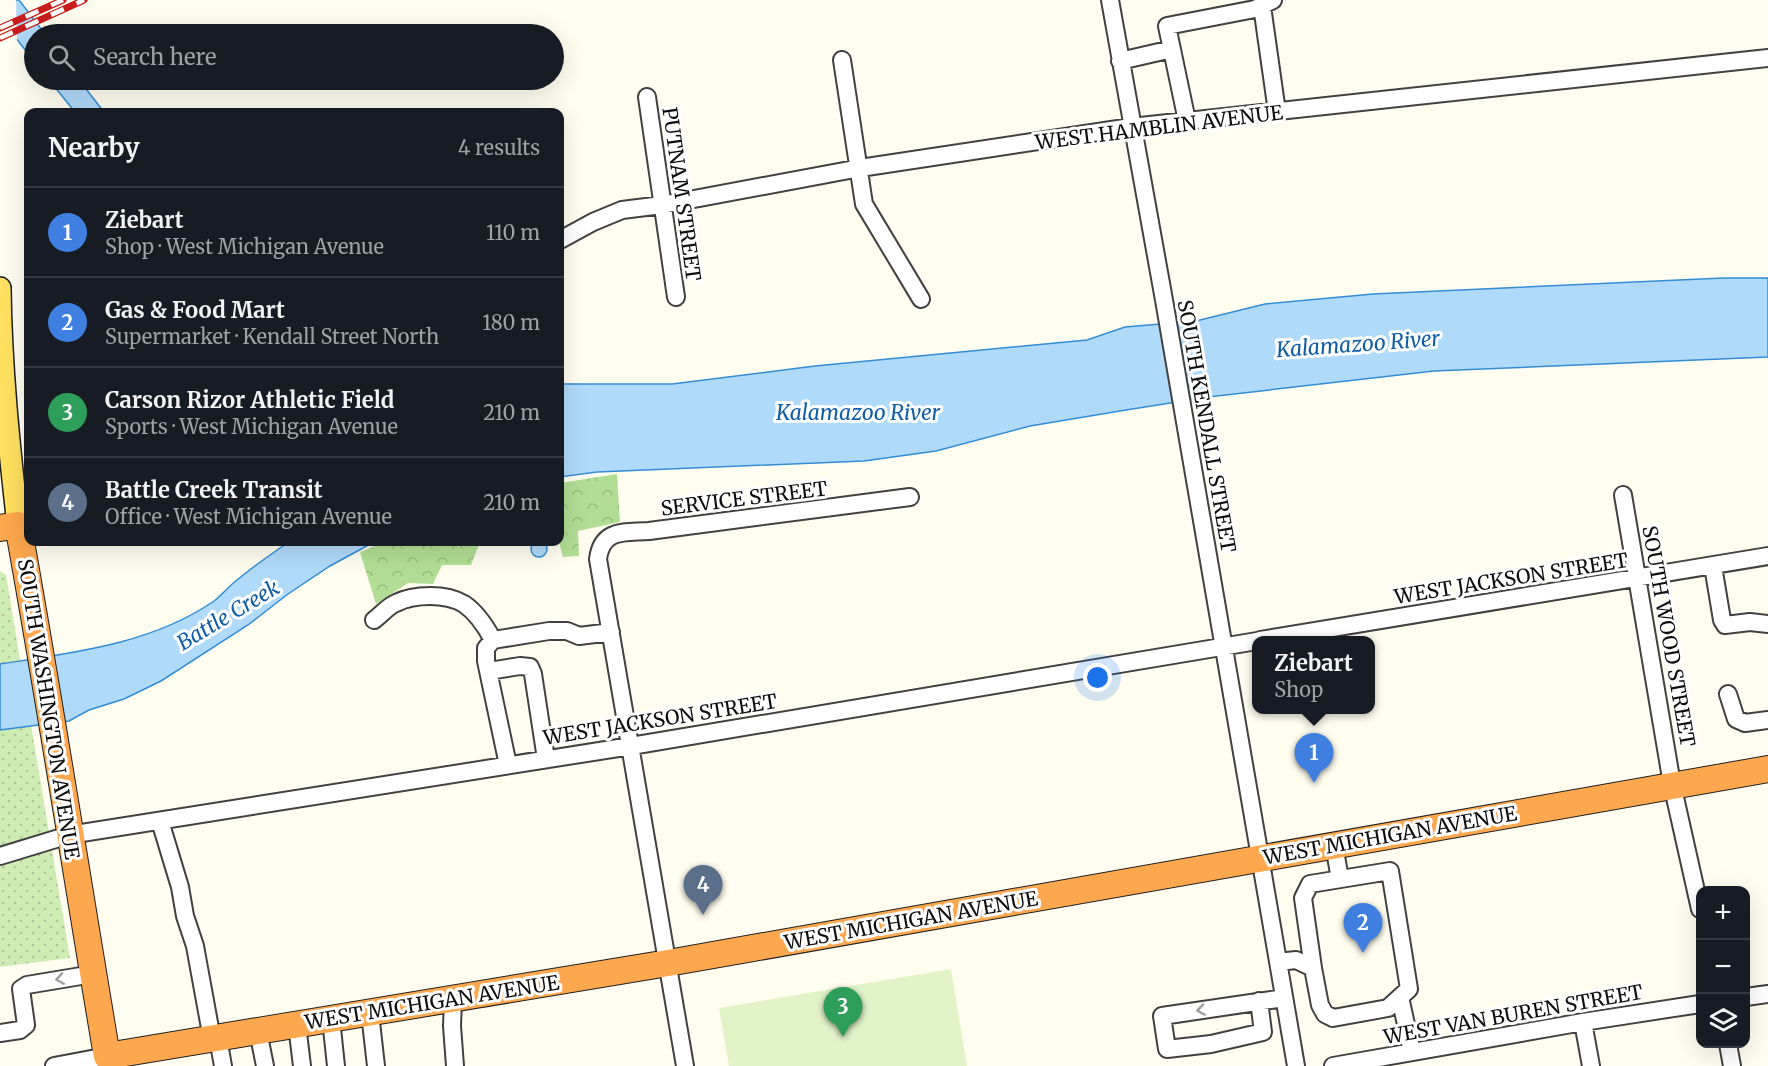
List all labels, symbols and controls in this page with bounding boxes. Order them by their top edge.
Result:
search box [24,24,564,90]
icon: search [45,41,78,74]
text: Search here [93,43,216,71]
street label: WEST HAMBLIN AVENUE [1033,99,1284,155]
street label: PUTNAM STREET [657,105,707,283]
text: Nearby [48,131,140,164]
text: 4 results [458,135,540,160]
text: Ziebart [105,206,184,234]
text: 1 [63,220,72,245]
text: 110 m [486,220,540,245]
text: Shop · West Michigan Avenue [105,234,384,259]
text: Gas & Food Mart [105,296,285,324]
street label: SOUTH KENDALL STREET [1172,298,1242,554]
text: 2 [62,310,73,335]
text: 180 m [482,310,540,335]
text: Supermarket · Kendall Street North [105,324,439,349]
water label: Kalamazoo River [1274,325,1441,363]
text: Carson Rizor Athletic Field [105,386,394,414]
water label: Kalamazoo River [775,399,940,426]
text: 3 [62,400,73,425]
text: 210 m [483,400,540,425]
text: Sports · West Michigan Avenue [105,414,398,439]
street label: SERVICE STREET [659,475,829,521]
text: Battle Creek Transit [105,476,323,504]
text: 4 [61,490,74,515]
text: 210 m [483,490,540,515]
text: Office · West Michigan Avenue [105,504,392,529]
street label: SOUTH WOOD STREET [1637,524,1701,749]
street label: WEST JACKSON STREET [1391,547,1630,609]
street label: SOUTH WASHINGTON AVENUE [13,557,85,861]
water label: Battle Creek [172,574,285,656]
popup [1252,636,1375,714]
text: Ziebart [1274,649,1353,677]
your location [1083,663,1112,692]
text: Shop [1274,677,1323,702]
street label: WEST JACKSON STREET [540,688,779,750]
pin: 1 [1294,734,1334,783]
street label: WEST MICHIGAN AVENUE [1260,800,1519,870]
pin: 4 [684,866,722,915]
street label: WEST MICHIGAN AVENUE [781,885,1040,955]
map controls [1696,886,1750,1048]
button: + [1696,886,1750,940]
pin: 2 [1344,904,1382,953]
button: − [1696,940,1750,994]
street label: WEST MICHIGAN AVENUE [302,970,561,1035]
one-way arrow [55,973,65,985]
street label: WEST VAN BUREN STREET [1380,979,1645,1049]
pin: 3 [824,988,862,1037]
button: layers [1696,994,1750,1048]
one-way arrow [1197,1004,1206,1016]

